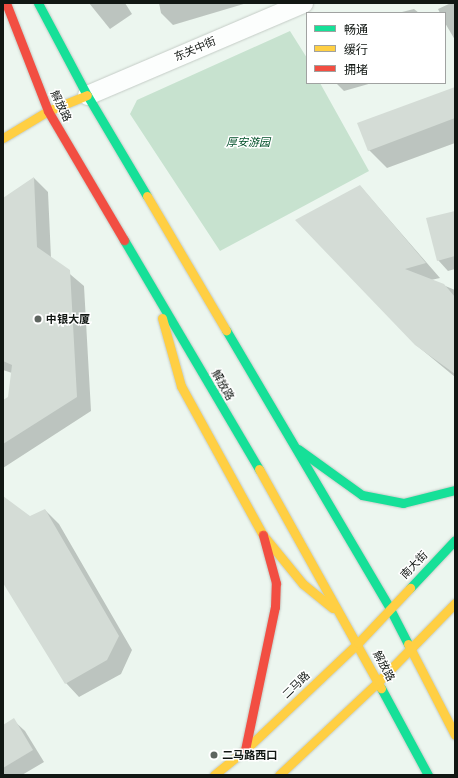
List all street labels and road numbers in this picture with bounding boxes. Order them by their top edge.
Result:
street label: 东关中街 [172,34,218,64]
street label: 解放路 [48,88,74,124]
street label: 解放路 [209,367,237,403]
street label: 南大街 [398,549,430,581]
street label: 解放路 [370,648,398,684]
street label: 二马路 [280,669,312,701]

